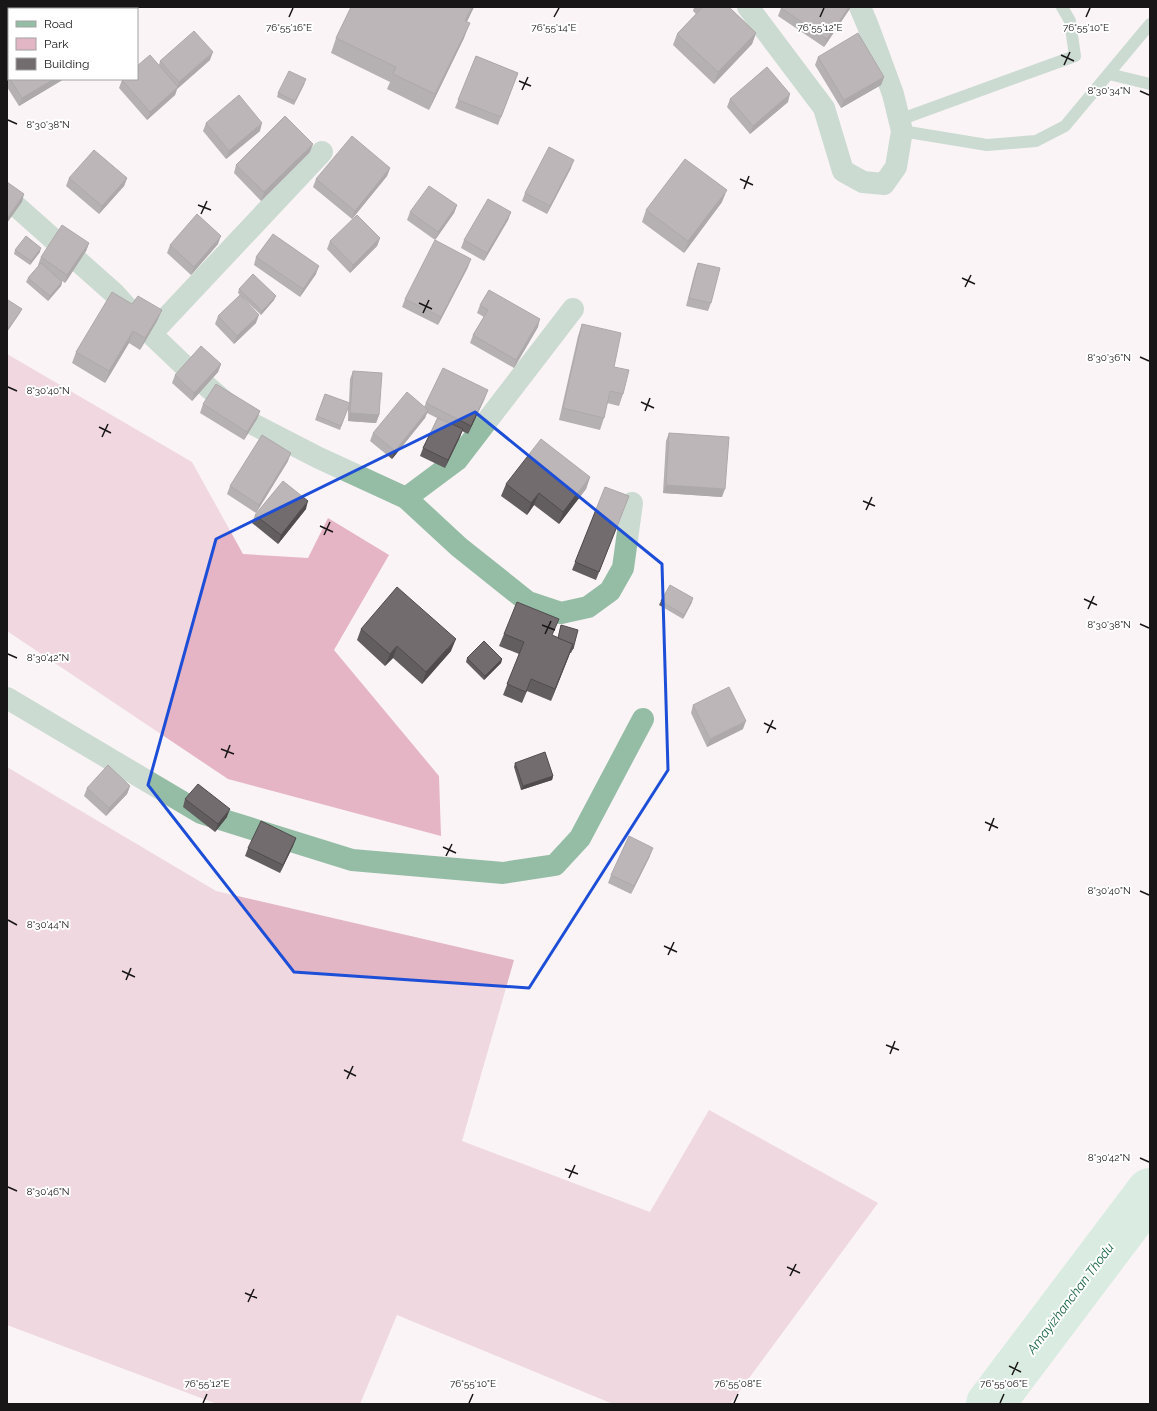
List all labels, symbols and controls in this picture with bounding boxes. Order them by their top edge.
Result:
legend [8,8,138,80]
text: Road [44,17,73,31]
text: 76°55'16"E [266,22,312,33]
text: 76°55'14"E [531,22,577,33]
text: 76°55'12"E [797,22,843,33]
text: 76°55'10"E [1063,22,1109,33]
text: Park [44,37,69,51]
text: Building [44,57,90,71]
text: 8°30'34"N [1087,85,1131,96]
text: 8°30'38"N [26,119,70,130]
text: 8°30'36"N [1087,352,1131,363]
text: 8°30'40"N [26,385,70,396]
text: 8°30'38"N [1087,619,1131,630]
text: 8°30'42"N [27,652,69,663]
text: 8°30'40"N [1087,885,1131,896]
text: 8°30'44"N [27,919,69,930]
text: 8°30'42"N [1088,1152,1130,1163]
text: 8°30'46"N [26,1186,70,1197]
water label: Amayizhanchan Thodu [1023,1240,1117,1357]
text: 76°55'12"E [184,1378,230,1389]
text: 76°55'10"E [450,1378,496,1389]
text: 76°55'08"E [714,1378,762,1389]
text: 76°55'06"E [980,1378,1028,1389]

